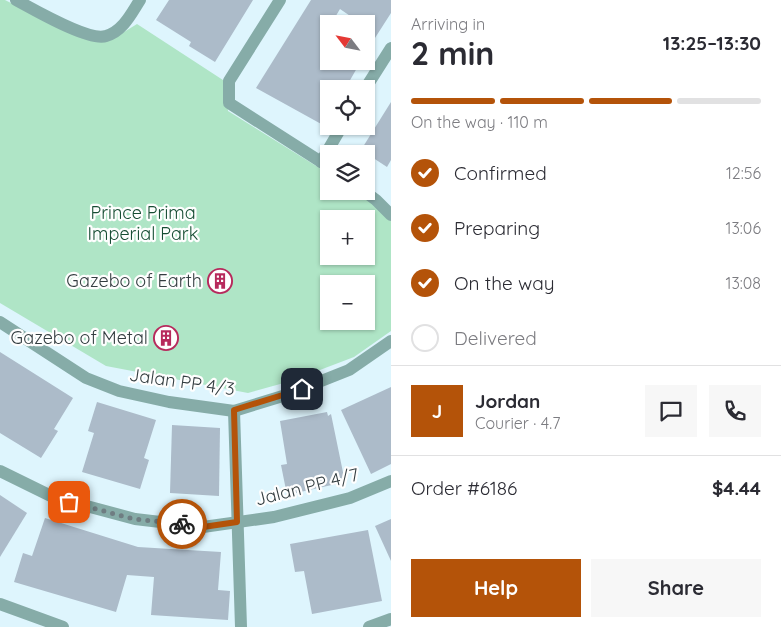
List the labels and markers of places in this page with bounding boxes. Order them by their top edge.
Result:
building icon: Gazebo of Earth [207,268,233,294]
place label: Gazebo of Earth [66,269,202,292]
building icon: Gazebo of Metal [153,325,179,351]
place label: Gazebo of Metal [11,326,148,349]
pin [281,368,323,410]
pin [48,481,90,523]

